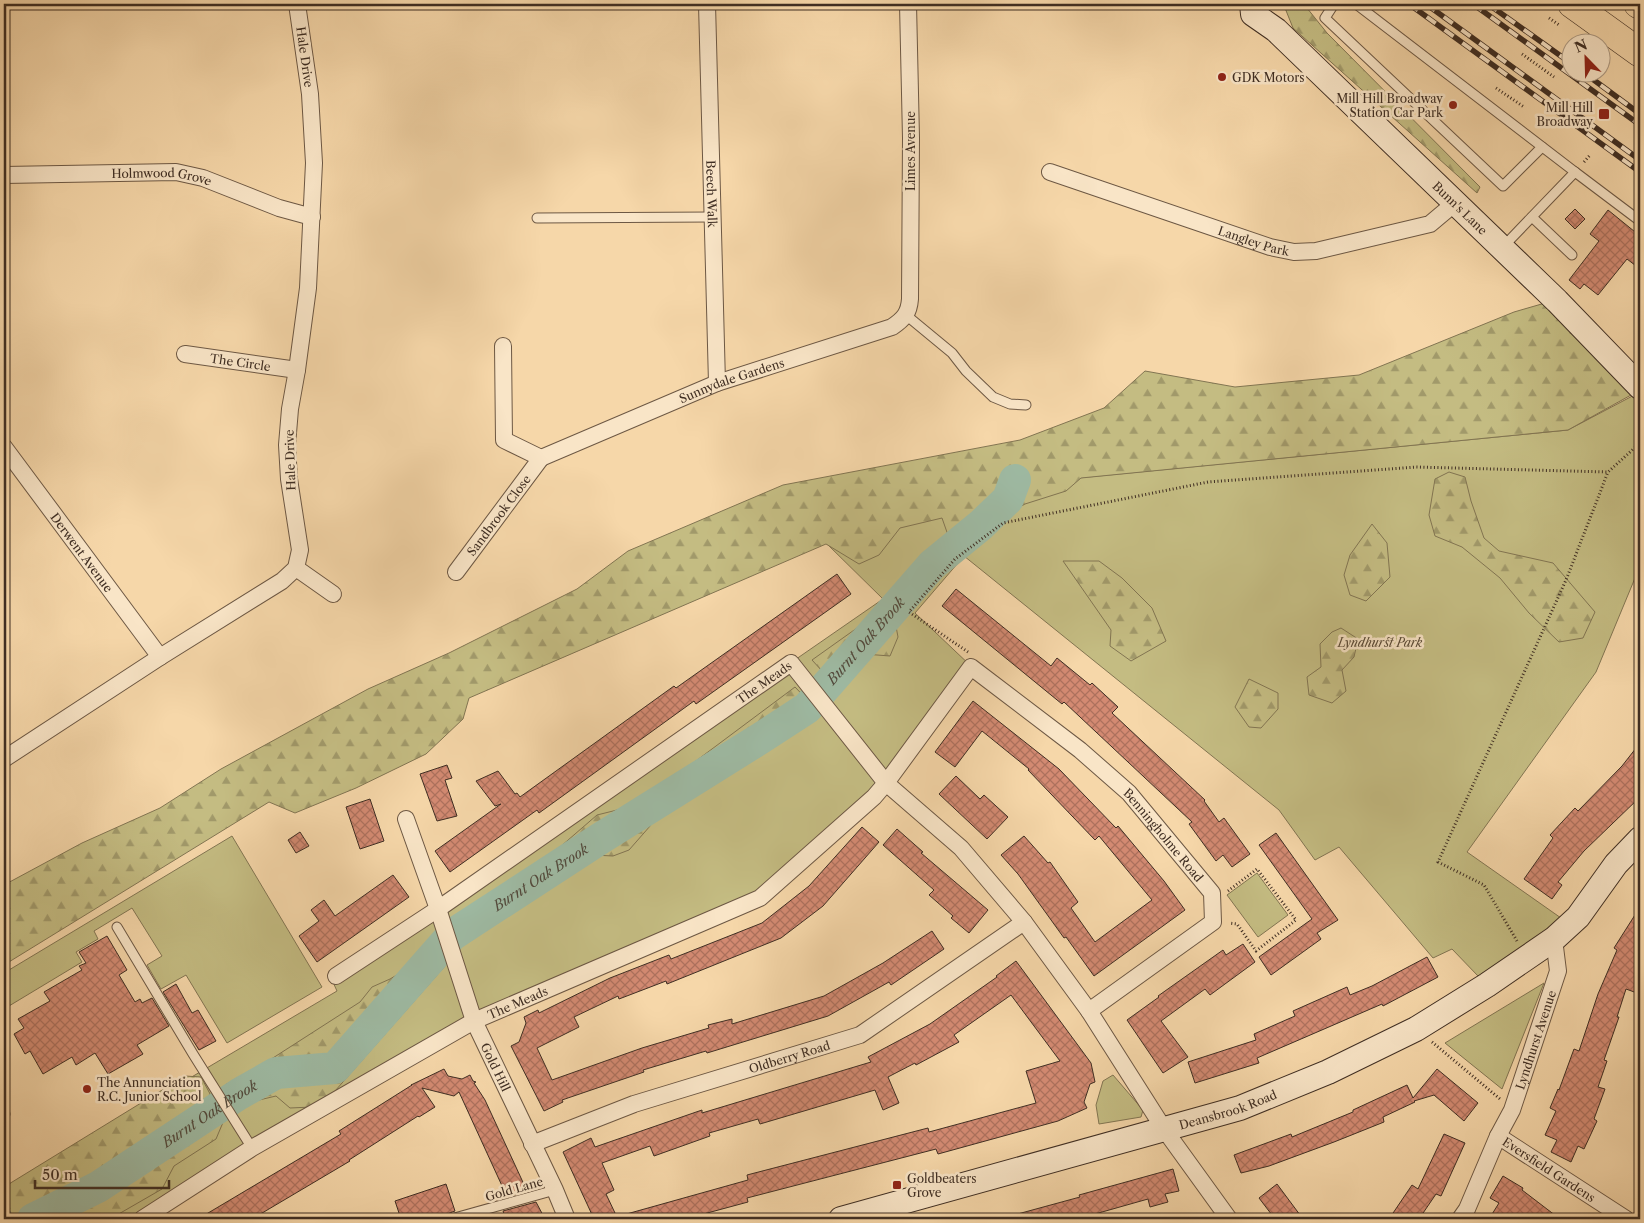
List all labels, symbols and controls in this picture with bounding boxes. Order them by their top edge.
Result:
street label: Hale Drive [293,26,317,89]
north arrow [1562,32,1612,82]
text: N [1572,35,1590,57]
place label: GDK Motors [1232,70,1305,85]
marker: GDK Motors [1216,71,1228,83]
place label: Mill Hill Broadway Station Car Park [1336,91,1444,120]
marker: Mill Hill Broadway Station Car Park [1447,99,1459,111]
place label: Mill Hill Broadway [1537,100,1593,129]
marker: Mill Hill Broadway [1597,107,1611,121]
street label: Limes Avenue [903,111,918,191]
street label: Beech Walk [704,160,720,229]
street label: Holmwood Grove [111,164,214,188]
street label: Bunn's Lane [1430,178,1491,238]
street label: Langley Park [1216,222,1292,259]
street label: The Circle [209,350,272,374]
street label: Sunnydale Gardens [677,355,786,406]
street label: Hale Drive [281,429,299,491]
street label: Sandbrook Close [463,471,534,559]
street label: Derwent Avenue [48,510,117,595]
water label: Burnt Oak Brook [822,593,909,689]
park label: Lyndhurst Park [1337,635,1423,650]
street label: The Meads [733,658,794,706]
street label: Benningholme Road [1121,785,1207,885]
water label: Burnt Oak Brook [489,839,592,915]
street label: The Meads [485,983,550,1022]
street label: Lyndhurst Avenue [1512,988,1559,1091]
street label: Oldberry Road [747,1037,832,1076]
street label: Gold Hill [478,1040,514,1094]
place label: The Annunciation R.C. Junior School [97,1075,202,1104]
water label: Burnt Oak Brook [158,1076,261,1152]
marker: The Annunciation R.C. Junior School [81,1083,93,1095]
street label: Deansbrook Road [1177,1086,1279,1132]
street label: Eversfield Gardens [1500,1134,1598,1205]
scale bar [35,1158,169,1190]
text: 50 m [42,1165,78,1184]
place label: Goldbeaters Grove [907,1171,976,1200]
street label: Gold Lane [483,1174,545,1204]
marker: Goldbeaters Grove [891,1179,903,1191]

